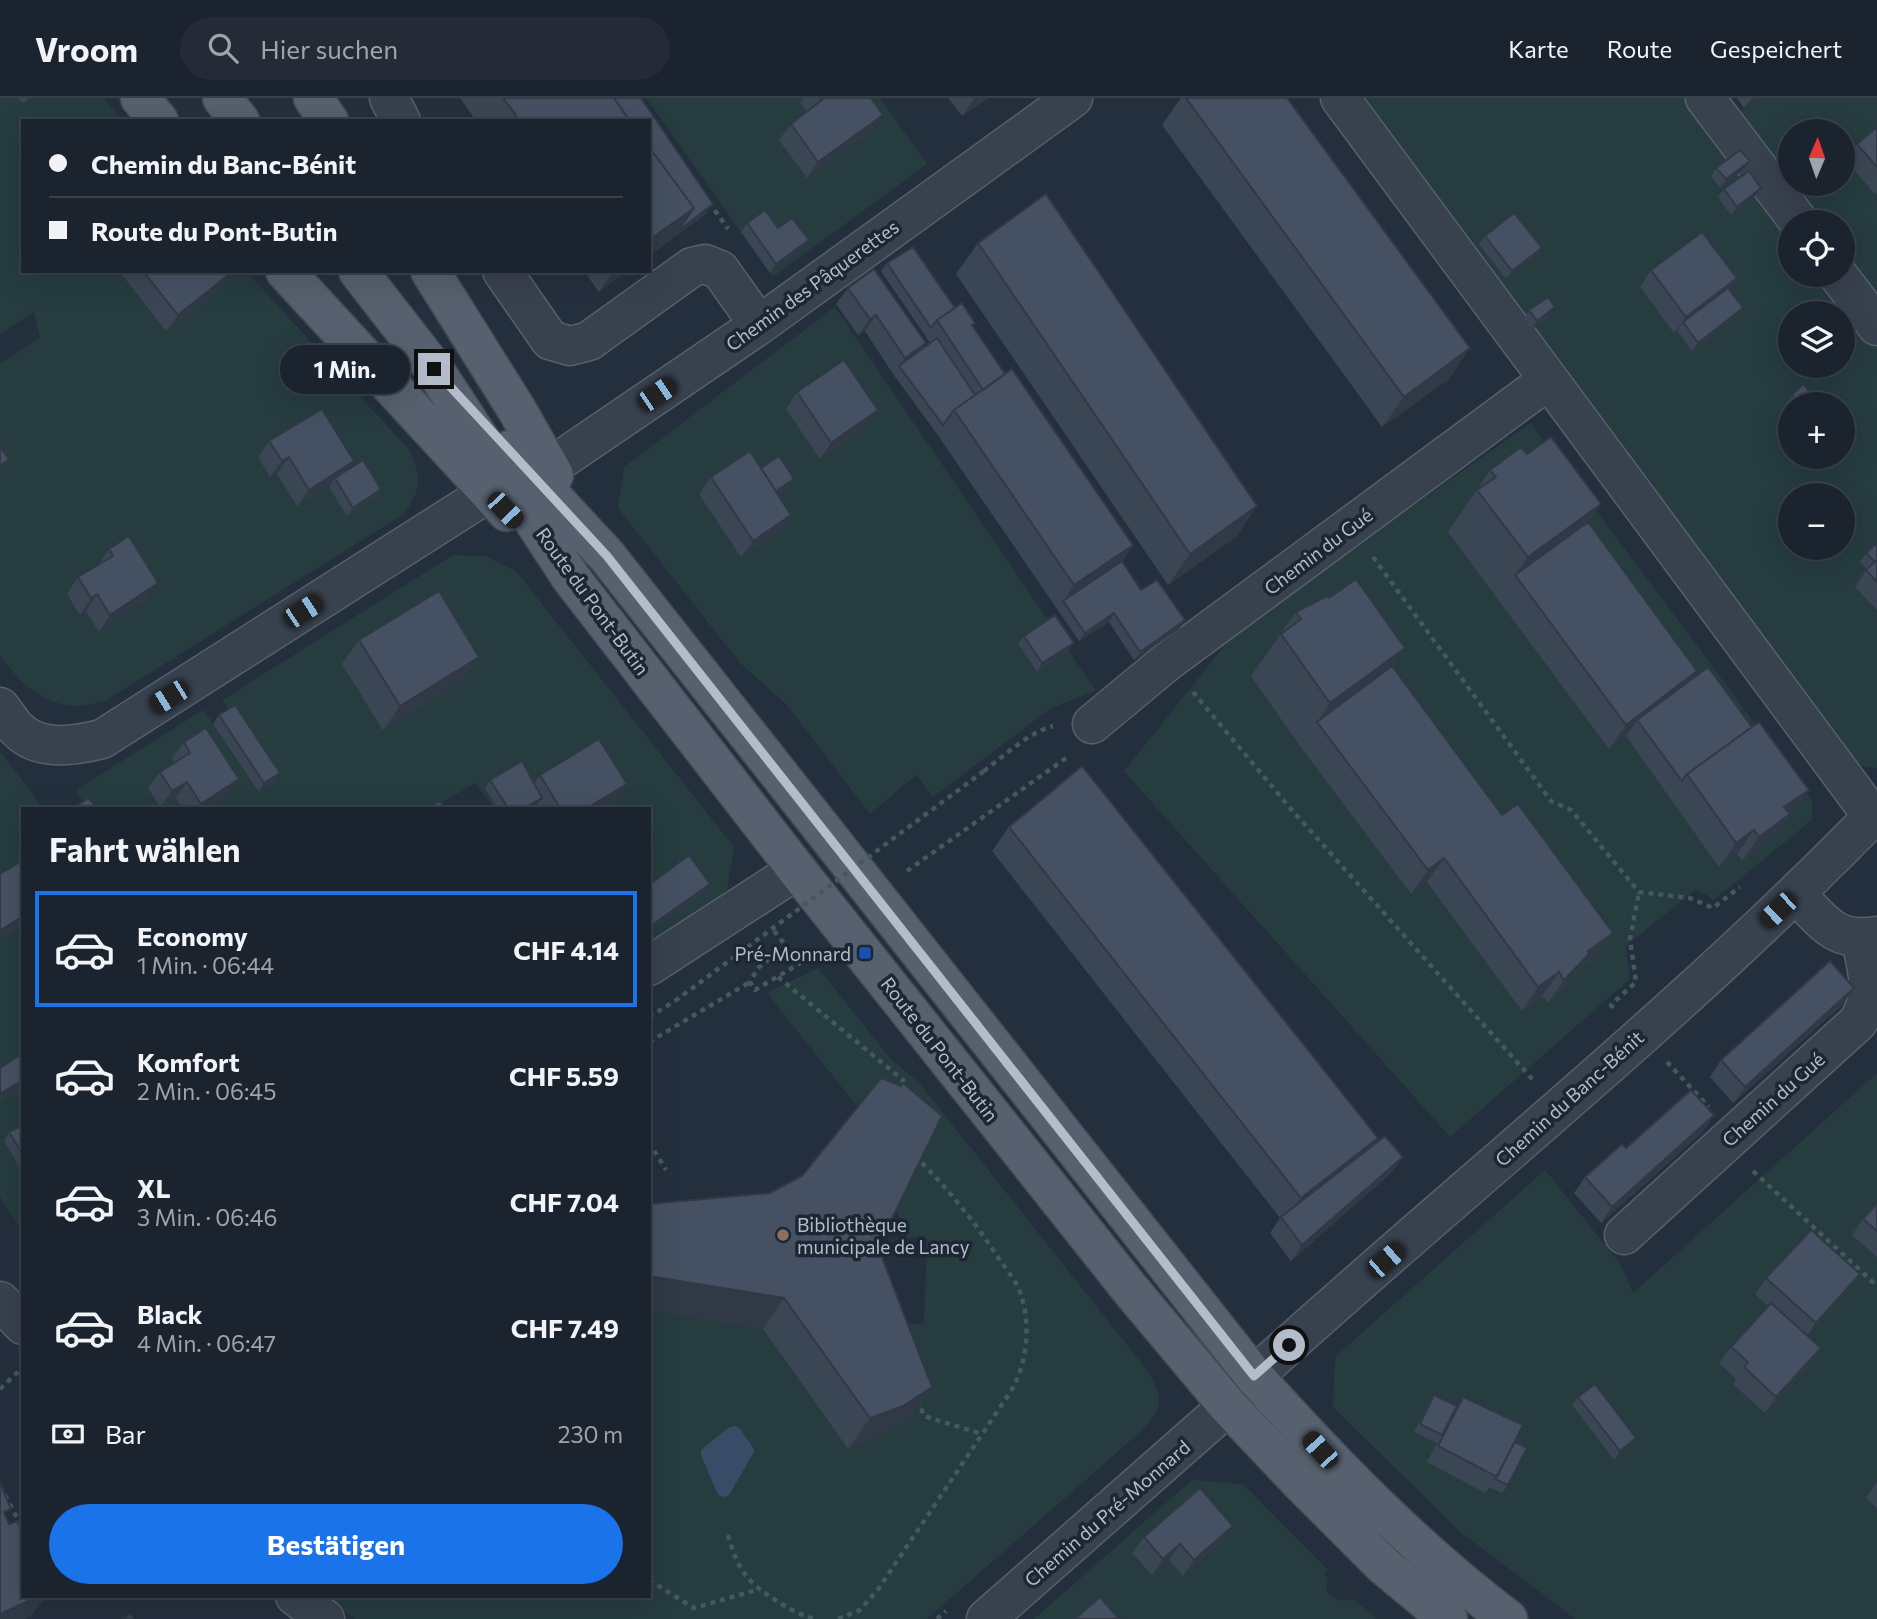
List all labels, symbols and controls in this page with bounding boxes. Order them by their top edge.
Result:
search box [180,17,670,80]
text: Vroom [35,28,138,69]
icon: search [204,29,242,67]
text: Hier suchen [260,33,398,64]
text: Karte [1508,34,1569,63]
text: Route [1607,34,1672,63]
text: Gespeichert [1710,34,1842,63]
north arrow [1778,119,1855,196]
map controls [1778,119,1855,560]
text: Chemin du Banc-Bénit [91,148,356,179]
button: locate [1778,210,1855,287]
text: Route du Pont-Butin [91,215,337,246]
street label: Chemin des Pâquerettes [721,215,903,355]
button: layers [1778,301,1855,378]
callout: 1 Min. [280,344,410,394]
route end [418,353,450,385]
text: 1 Min. [314,355,376,383]
car [634,374,681,414]
button: + [1778,392,1855,469]
button: − [1778,483,1855,560]
car [483,488,528,532]
street label: Chemin du Gué [1259,503,1377,599]
street label: Route du Pont-Butin [532,523,654,679]
car [280,591,327,631]
car [146,677,193,717]
text: Fahrt wählen [49,829,241,869]
car [1756,888,1801,932]
icon: car [53,918,116,981]
text: Economy [137,920,248,951]
text: CHF 4.14 [513,934,619,965]
place label: Pré-Monnard [734,942,851,965]
marker: Pré-Monnard [857,945,873,961]
text: 1 Min. · 06:44 [137,951,274,979]
street label: Route du Pont-Butin [877,972,1003,1126]
street label: Chemin du Banc-Bénit [1490,1025,1648,1171]
icon: car [53,1044,116,1107]
text: Komfort [137,1046,240,1077]
street label: Chemin du Gué [1717,1047,1829,1151]
text: CHF 5.59 [509,1060,619,1091]
text: 2 Min. · 06:45 [137,1077,276,1105]
icon: car [53,1170,116,1233]
text: XL [137,1172,171,1203]
text: CHF 7.04 [510,1186,619,1217]
text: 3 Min. · 06:46 [137,1203,277,1231]
place label: Bibliothèque municipale de Lancy [797,1213,970,1258]
marker: Bibliothèque municipale de Lancy [775,1227,791,1243]
car [1364,1238,1409,1282]
icon: car [53,1296,116,1359]
text: Black [137,1298,203,1329]
text: CHF 7.49 [511,1312,619,1343]
text: 4 Min. · 06:47 [137,1329,276,1357]
route start [1273,1329,1305,1361]
icon: cash [49,1415,87,1453]
text: Bar [105,1418,146,1449]
text: 230 m [558,1420,623,1448]
car [1299,1427,1342,1473]
street label: Chemin du Pré-Monnard [1020,1435,1194,1591]
button: Bestätigen [49,1504,623,1584]

